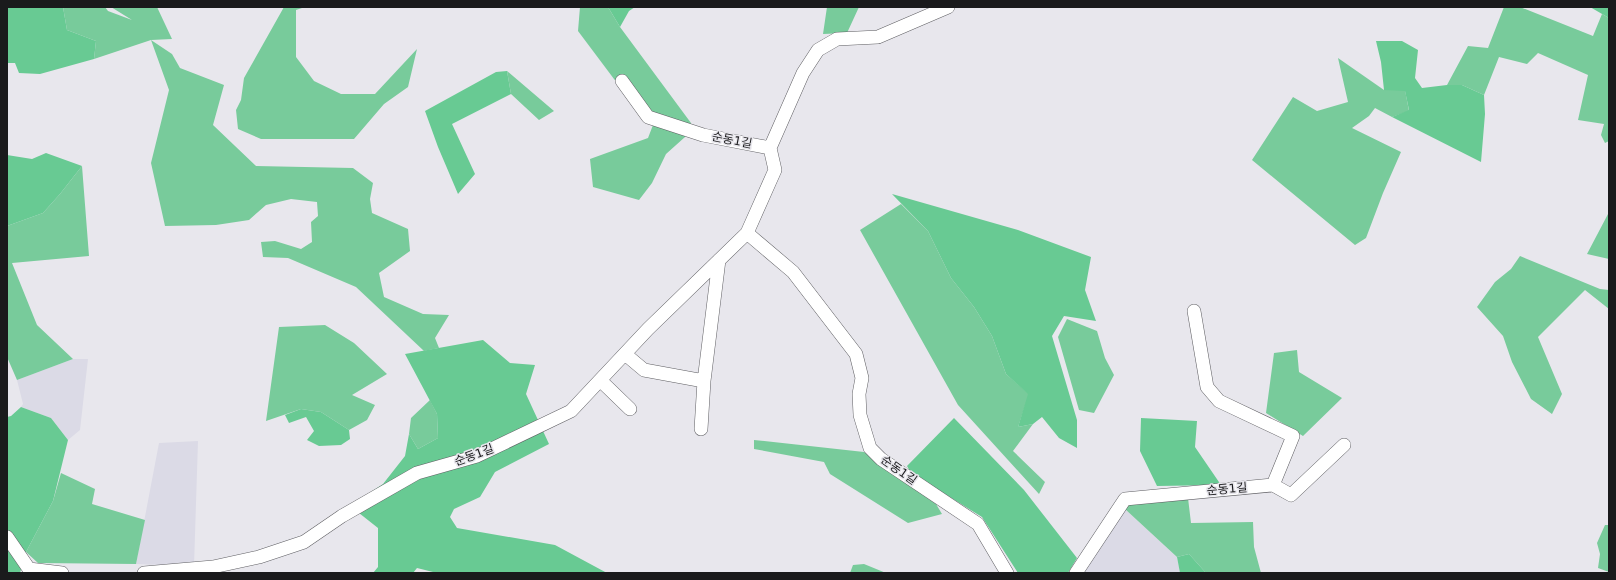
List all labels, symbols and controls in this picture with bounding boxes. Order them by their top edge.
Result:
street label: 순동1길 [711,129,753,151]
street label: 순동1길 [452,441,496,469]
street label: 순동1길 [878,453,920,487]
street label: 순동1길 [1206,480,1248,498]

